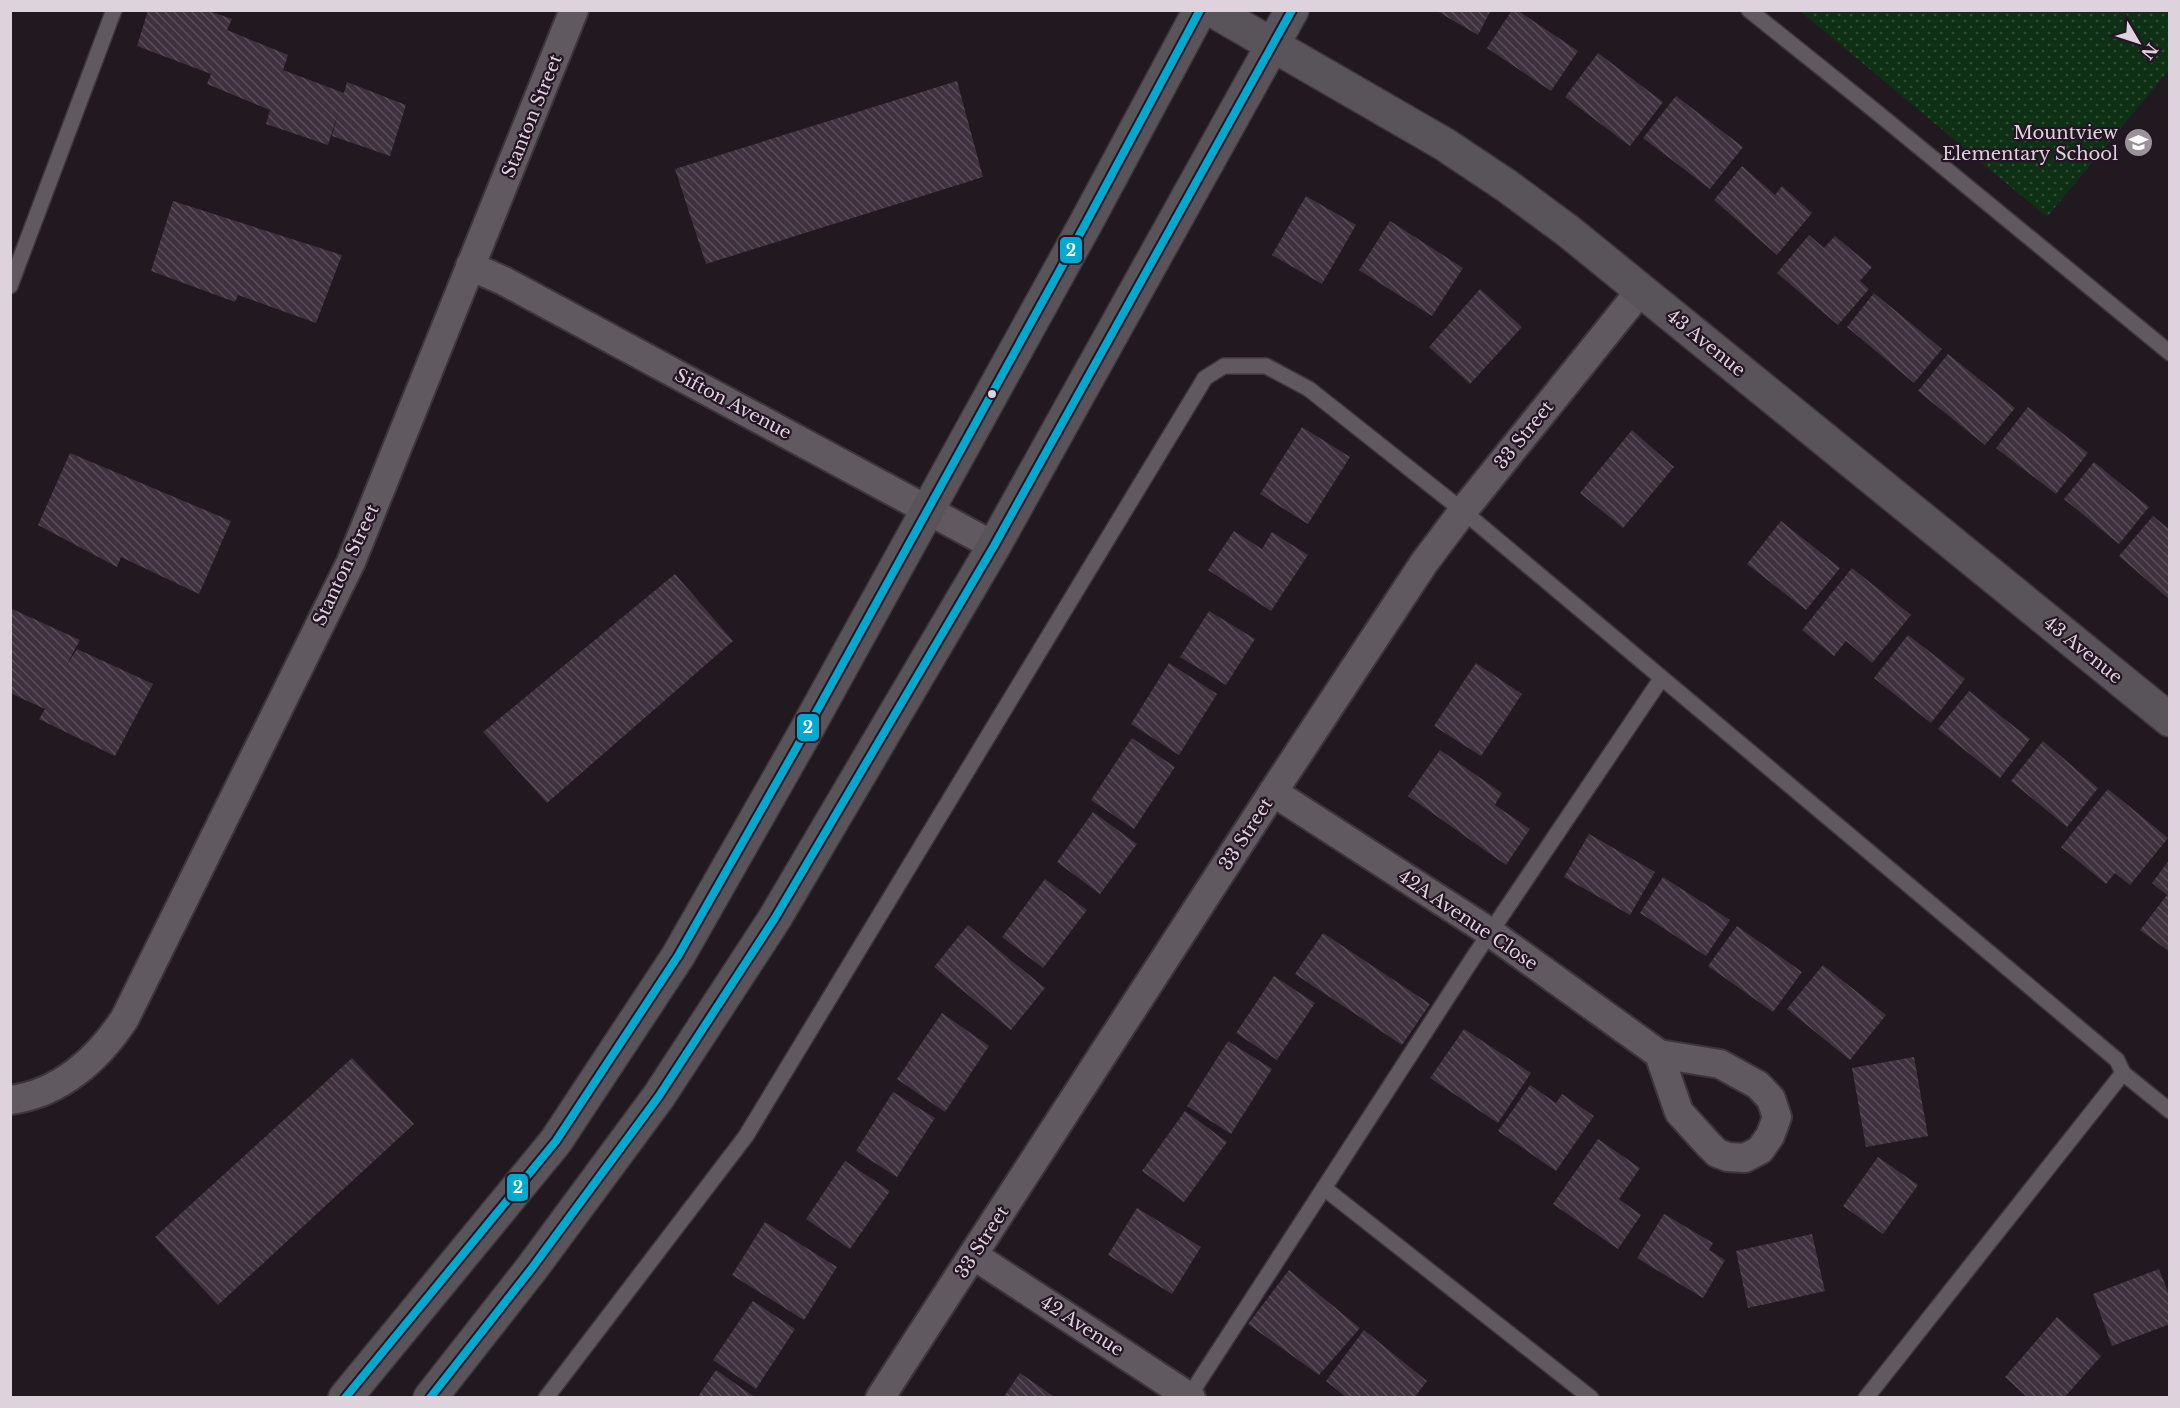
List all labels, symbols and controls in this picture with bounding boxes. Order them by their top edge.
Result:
north arrow [2108,12,2168,72]
text: N [2137,39,2162,64]
street label: Stanton Street [497,51,567,181]
place label: Mountview Elementary School [1942,122,2119,165]
school or university icon: Mountview Elementary School [2123,127,2155,159]
line badge: 2 [1059,236,1083,264]
text: 2 [1066,240,1076,260]
street label: 43 Avenue [1662,305,1750,381]
street label: Sifton Avenue [671,364,795,444]
unlabelled marker [986,388,998,400]
street label: 33 Street [1490,396,1558,474]
street label: Stanton Street [308,501,384,629]
street label: 43 Avenue [2039,612,2127,688]
line badge: 2 [796,713,820,742]
text: 2 [803,717,813,737]
street label: 33 Street [1215,794,1278,874]
street label: 42A Avenue Close [1394,865,1542,975]
line badge: 2 [506,1173,529,1202]
text: 2 [513,1177,523,1197]
street label: 33 Street [951,1202,1014,1282]
street label: 42 Avenue [1036,1291,1128,1361]

